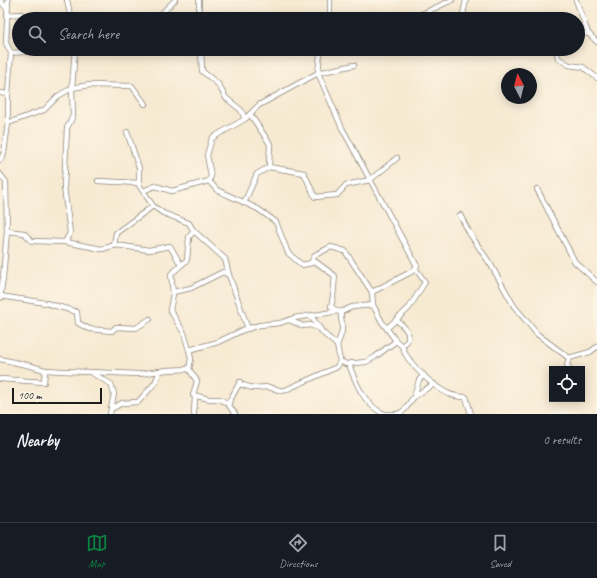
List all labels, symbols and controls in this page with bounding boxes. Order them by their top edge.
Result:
search box [12,12,585,56]
icon: search [26,23,48,45]
text: Search here [58,25,119,44]
north arrow [501,68,537,104]
map controls [549,366,585,402]
button: locate [549,366,585,402]
scale bar [12,386,102,405]
text: 100 m [18,388,42,402]
text: Nearby [16,430,59,451]
text: 0 results [543,432,581,448]
tab: Map [86,532,108,570]
tab: Directions [279,532,318,570]
tab: Saved [489,532,511,570]

